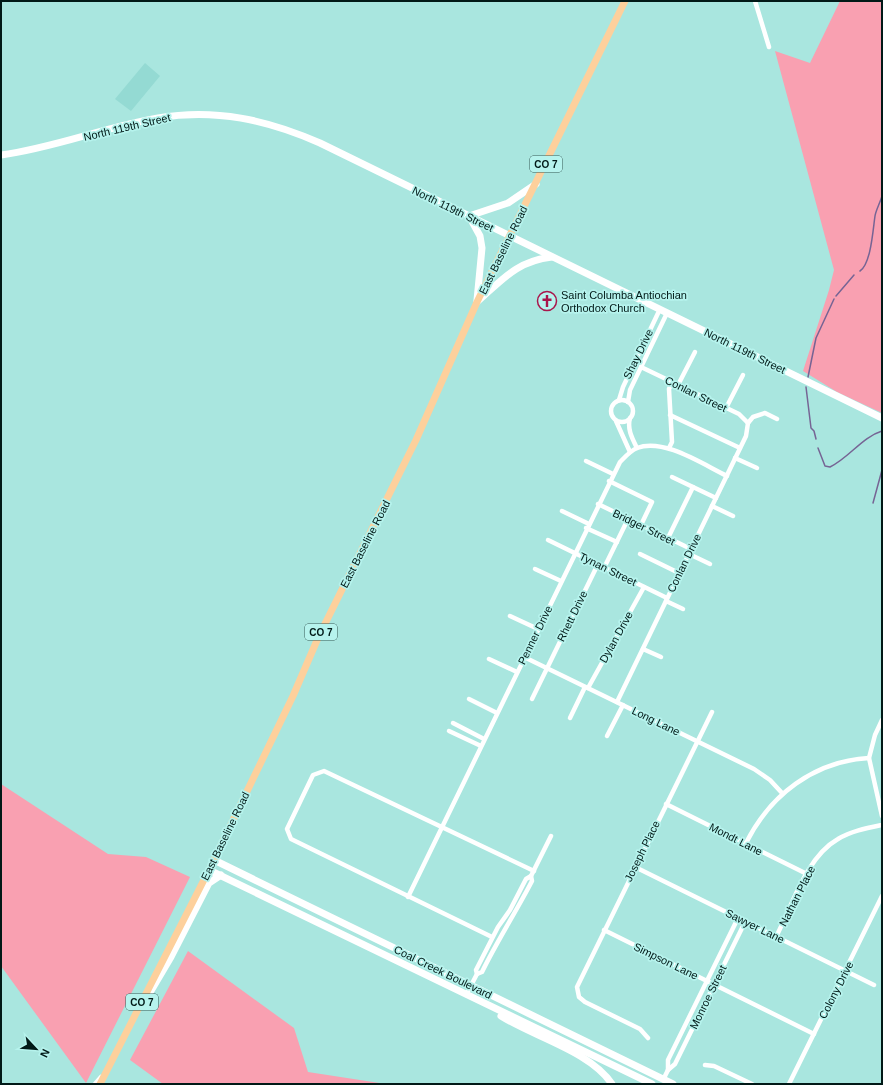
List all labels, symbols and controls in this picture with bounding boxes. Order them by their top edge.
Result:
street label: North 119th Street [82,111,172,143]
road number: CO 7 [530,156,562,172]
street label: North 119th Street [410,184,496,234]
street label: East Baseline Road [476,204,530,296]
place label: Saint Columba Antiochian Orthodox Church [561,289,687,314]
church icon: Saint Columba Antiochian Orthodox Church [536,290,558,312]
street label: North 119th Street [702,326,788,376]
street label: Shay Drive [621,327,655,381]
street label: Conlan Street [663,374,729,414]
street label: East Baseline Road [338,498,392,590]
street label: Bridger Street [611,507,677,547]
street label: Conlan Drive [665,532,703,594]
street label: Tynan Street [577,550,639,588]
street label: Rhett Drive [555,589,589,643]
street label: Penner Drive [516,604,554,666]
street label: Dylan Drive [597,609,635,665]
road number: CO 7 [305,624,337,640]
street label: Long Lane [630,704,682,738]
street label: East Baseline Road [198,790,252,882]
street label: Joseph Place [622,819,662,883]
street label: Mondt Lane [707,820,765,858]
street label: Nathan Place [777,864,817,928]
street label: Sawyer Lane [724,907,786,945]
street label: Simpson Lane [632,940,700,982]
street label: Coal Creek Boulevard [392,943,494,1001]
street label: Colony Drive [816,959,856,1021]
street label: Monroe Street [687,963,729,1031]
road number: CO 7 [126,994,158,1010]
north arrow [16,1029,56,1069]
text: N [38,1047,52,1060]

